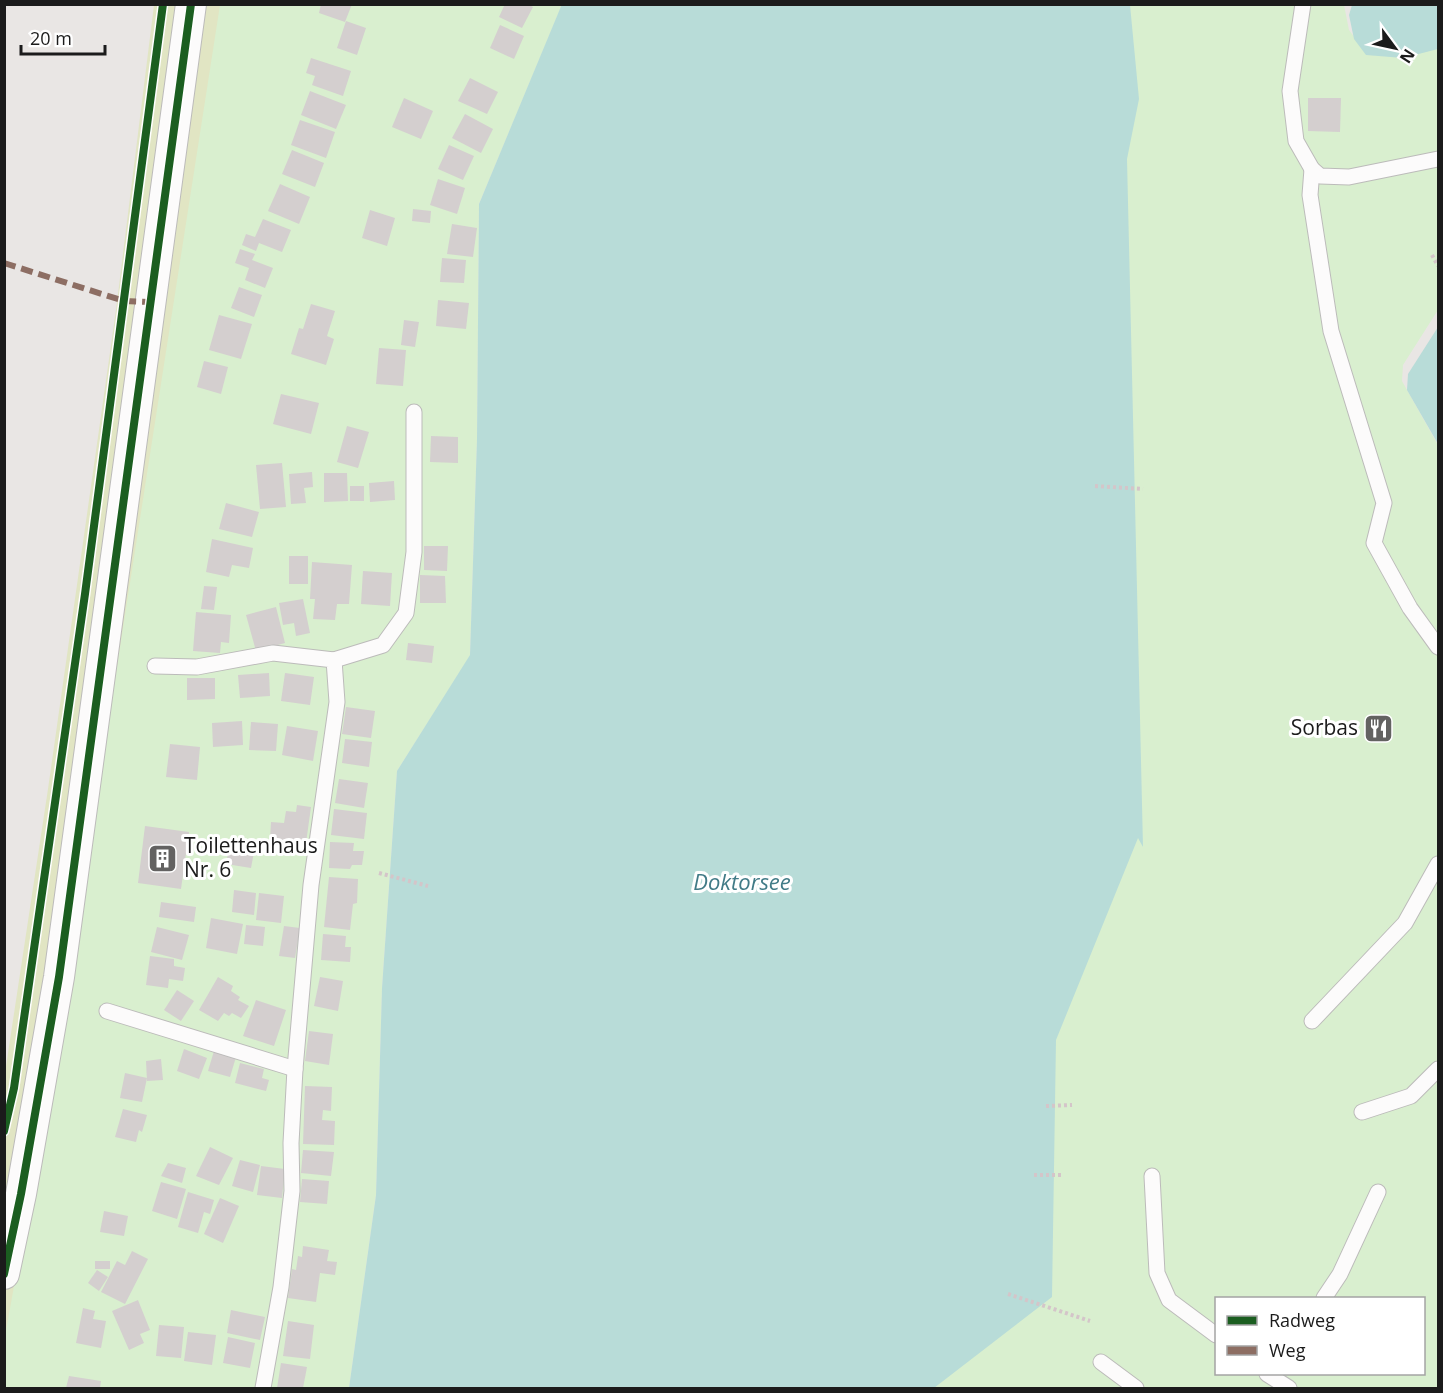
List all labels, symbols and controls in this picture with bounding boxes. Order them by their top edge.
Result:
scale bar [21,18,105,56]
north arrow [1365,18,1425,78]
text: 20 m [30,26,72,50]
text: N [1395,45,1420,68]
restaurant icon: Sorbas [1363,712,1395,744]
place label: Sorbas [1291,713,1358,741]
place label: Toilettenhaus Nr. 6 [184,831,318,883]
building icon: Toilettenhaus Nr. 6 [147,842,179,874]
water label: Doktorsee [693,866,791,896]
legend [1215,1297,1425,1375]
text: Radweg [1269,1308,1335,1332]
text: Weg [1269,1338,1306,1362]

